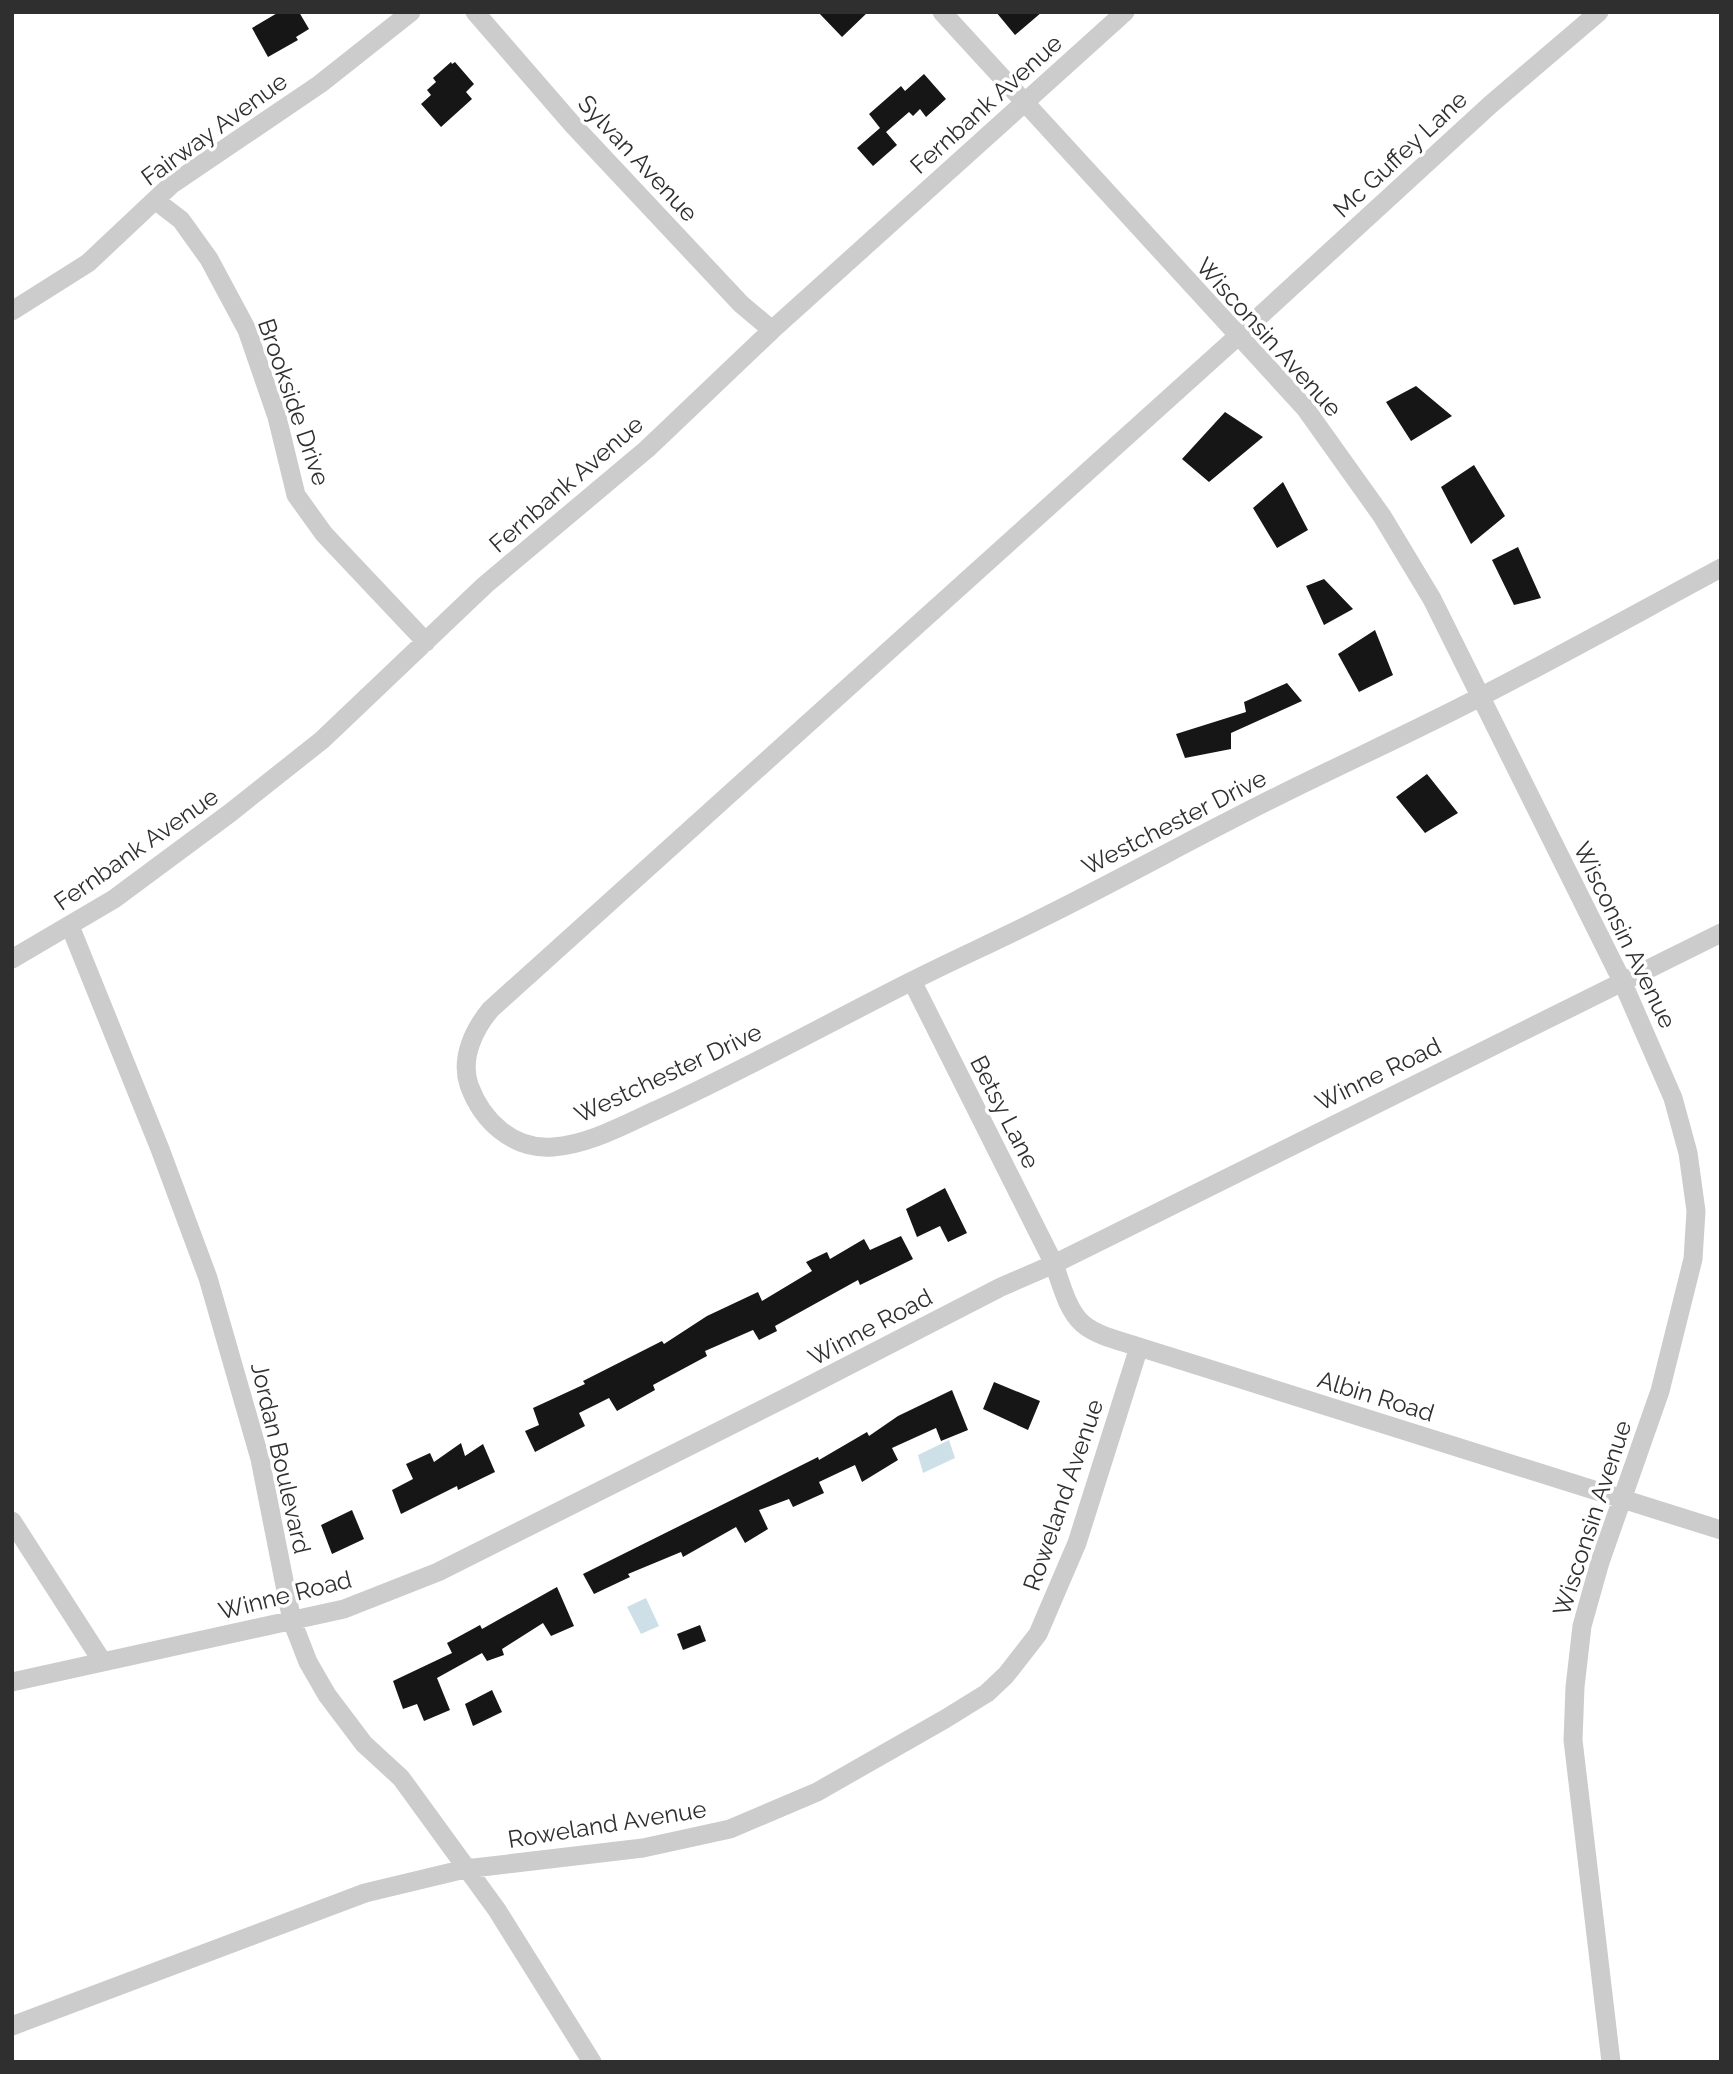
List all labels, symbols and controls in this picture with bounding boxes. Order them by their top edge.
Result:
street label: Fernbank Avenue [904,28,1068,180]
street label: Fairway Avenue [135,66,293,192]
street label: Mc Guffey Lane [1327,85,1473,223]
street label: Sylvan Avenue [572,89,704,227]
street label: Wisconsin Avenue [1190,252,1348,422]
street label: Brookside Drive [252,315,336,489]
street label: Fernbank Avenue [483,409,649,559]
street label: Westchester Drive [1077,763,1271,881]
street label: Fernbank Avenue [48,781,224,917]
street label: Wisconsin Avenue [1567,837,1683,1033]
street label: Westchester Drive [570,1017,766,1129]
street label: Winne Road [1310,1031,1446,1117]
street label: Betsy Lane [964,1051,1046,1173]
street label: Winne Road [803,1282,937,1372]
street label: Jordan Boulevard [245,1360,317,1556]
street label: Albin Road [1314,1365,1438,1427]
street label: Roweland Avenue [1017,1396,1109,1594]
street label: Wisconsin Avenue [1547,1417,1637,1619]
street label: Winne Road [215,1564,355,1626]
street label: Roweland Avenue [506,1794,708,1854]

